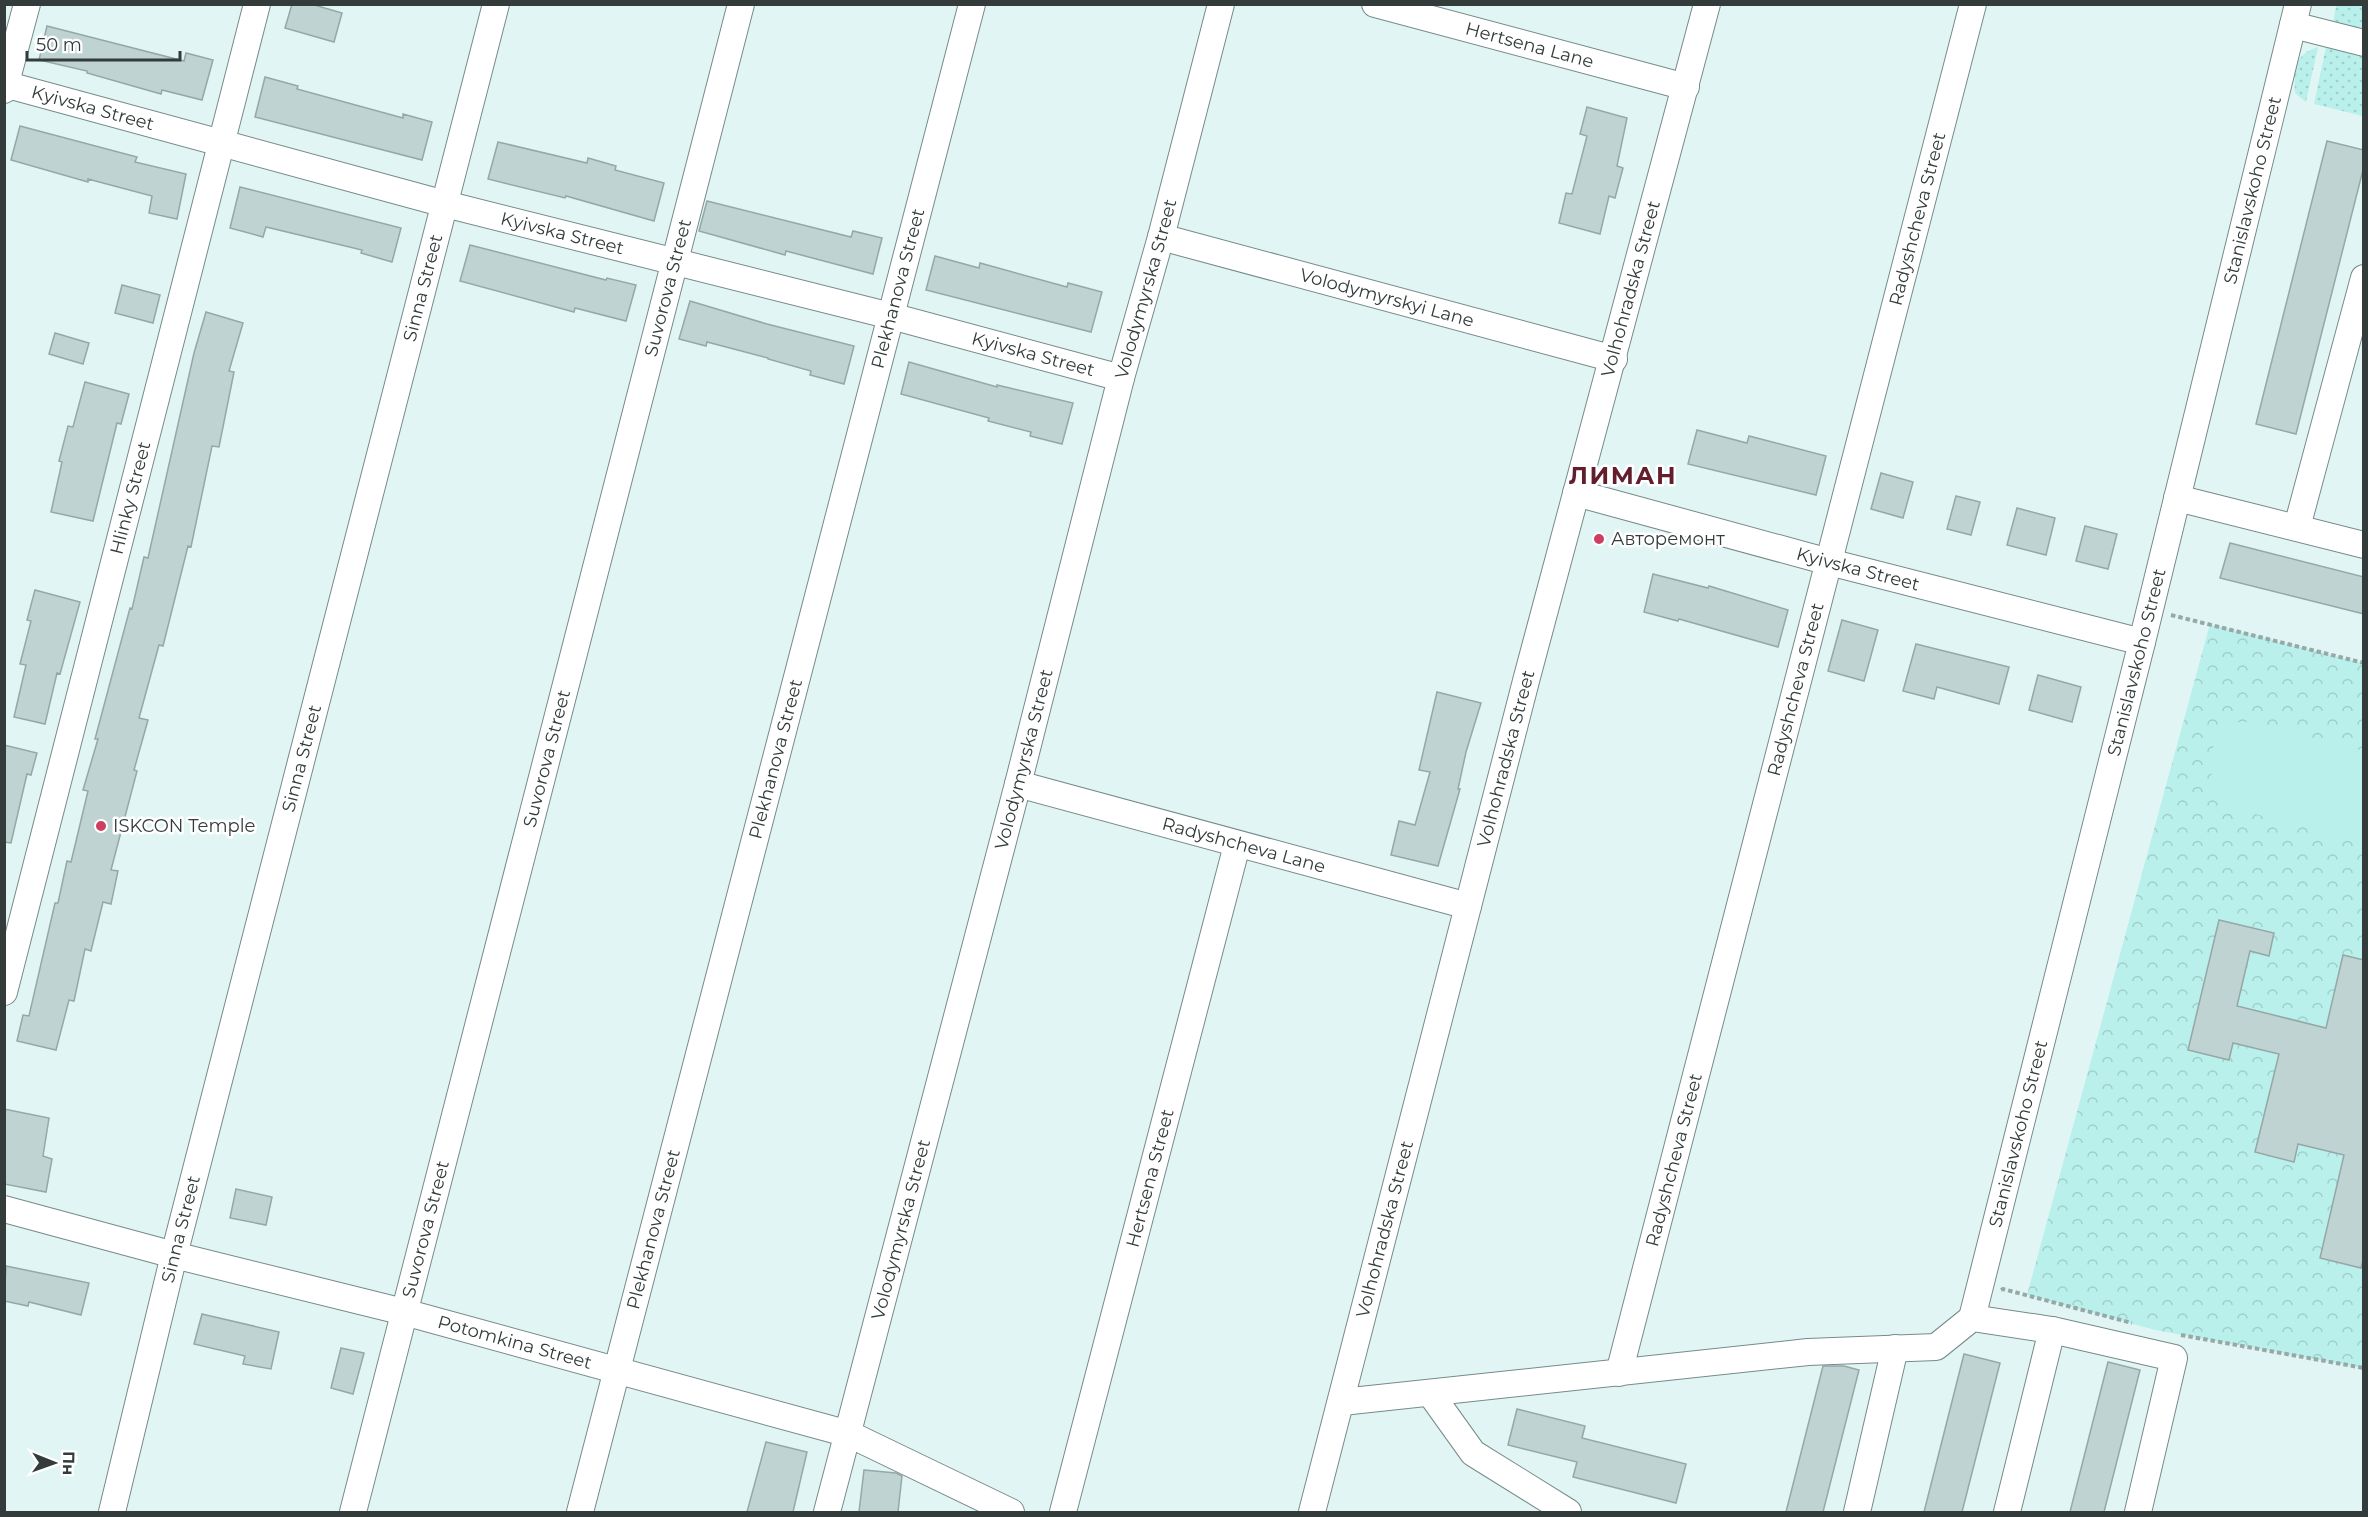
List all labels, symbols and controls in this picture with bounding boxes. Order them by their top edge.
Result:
street label: Hertsena Lane [1463,18,1596,73]
scale bar [27,24,180,62]
text: 50 m [36,34,82,56]
street label: Kyivska Street [29,81,157,135]
street label: Stanislavskoho Street [2219,94,2286,286]
street label: Radyshcheva Street [1884,130,1950,308]
street label: Volodymyrska Street [1110,197,1181,381]
street label: Volhohradska Street [1597,198,1665,380]
street label: Plekhanova Street [867,206,929,371]
street label: Kyivska Street [498,207,626,260]
street label: Suvorova Street [640,217,696,359]
street label: Sinna Street [399,232,447,344]
street label: Volodymyrskyi Lane [1297,264,1477,332]
street label: Kyivska Street [969,327,1097,381]
street label: Hlinky Street [105,439,156,557]
district label: ЛИМАН [1569,461,1677,490]
place label: Авторемонт [1611,528,1725,550]
marker: Авторемонт [1592,532,1606,546]
street label: Kyivska Street [1794,543,1922,596]
street label: Stanislavskoho Street [2103,566,2171,758]
street label: Radyshcheva Street [1763,600,1829,779]
street label: Volodymyrska Street [990,667,1058,852]
street label: Volhohradska Street [1473,668,1539,849]
street label: Plekhanova Street [744,677,807,841]
street label: Suvorova Street [519,687,575,830]
street label: Sinna Street [277,703,326,815]
street label: Radyshcheva Lane [1160,813,1328,878]
place label: ISKCON Temple [113,815,256,837]
marker: ISKCON Temple [94,819,108,833]
street label: Stanislavskoho Street [1984,1038,2052,1230]
street label: Radyshcheva Street [1641,1071,1707,1249]
street label: Hertsena Street [1122,1107,1179,1250]
street label: Volodymyrska Street [867,1137,935,1322]
street label: Volhohradska Street [1351,1138,1418,1320]
street label: Plekhanova Street [622,1147,685,1312]
street label: Suvorova Street [398,1158,454,1300]
street label: Sinna Street [157,1173,205,1285]
street label: Potomkina Street [435,1311,594,1374]
north arrow [24,1433,84,1493]
text: Пн [59,1451,78,1475]

